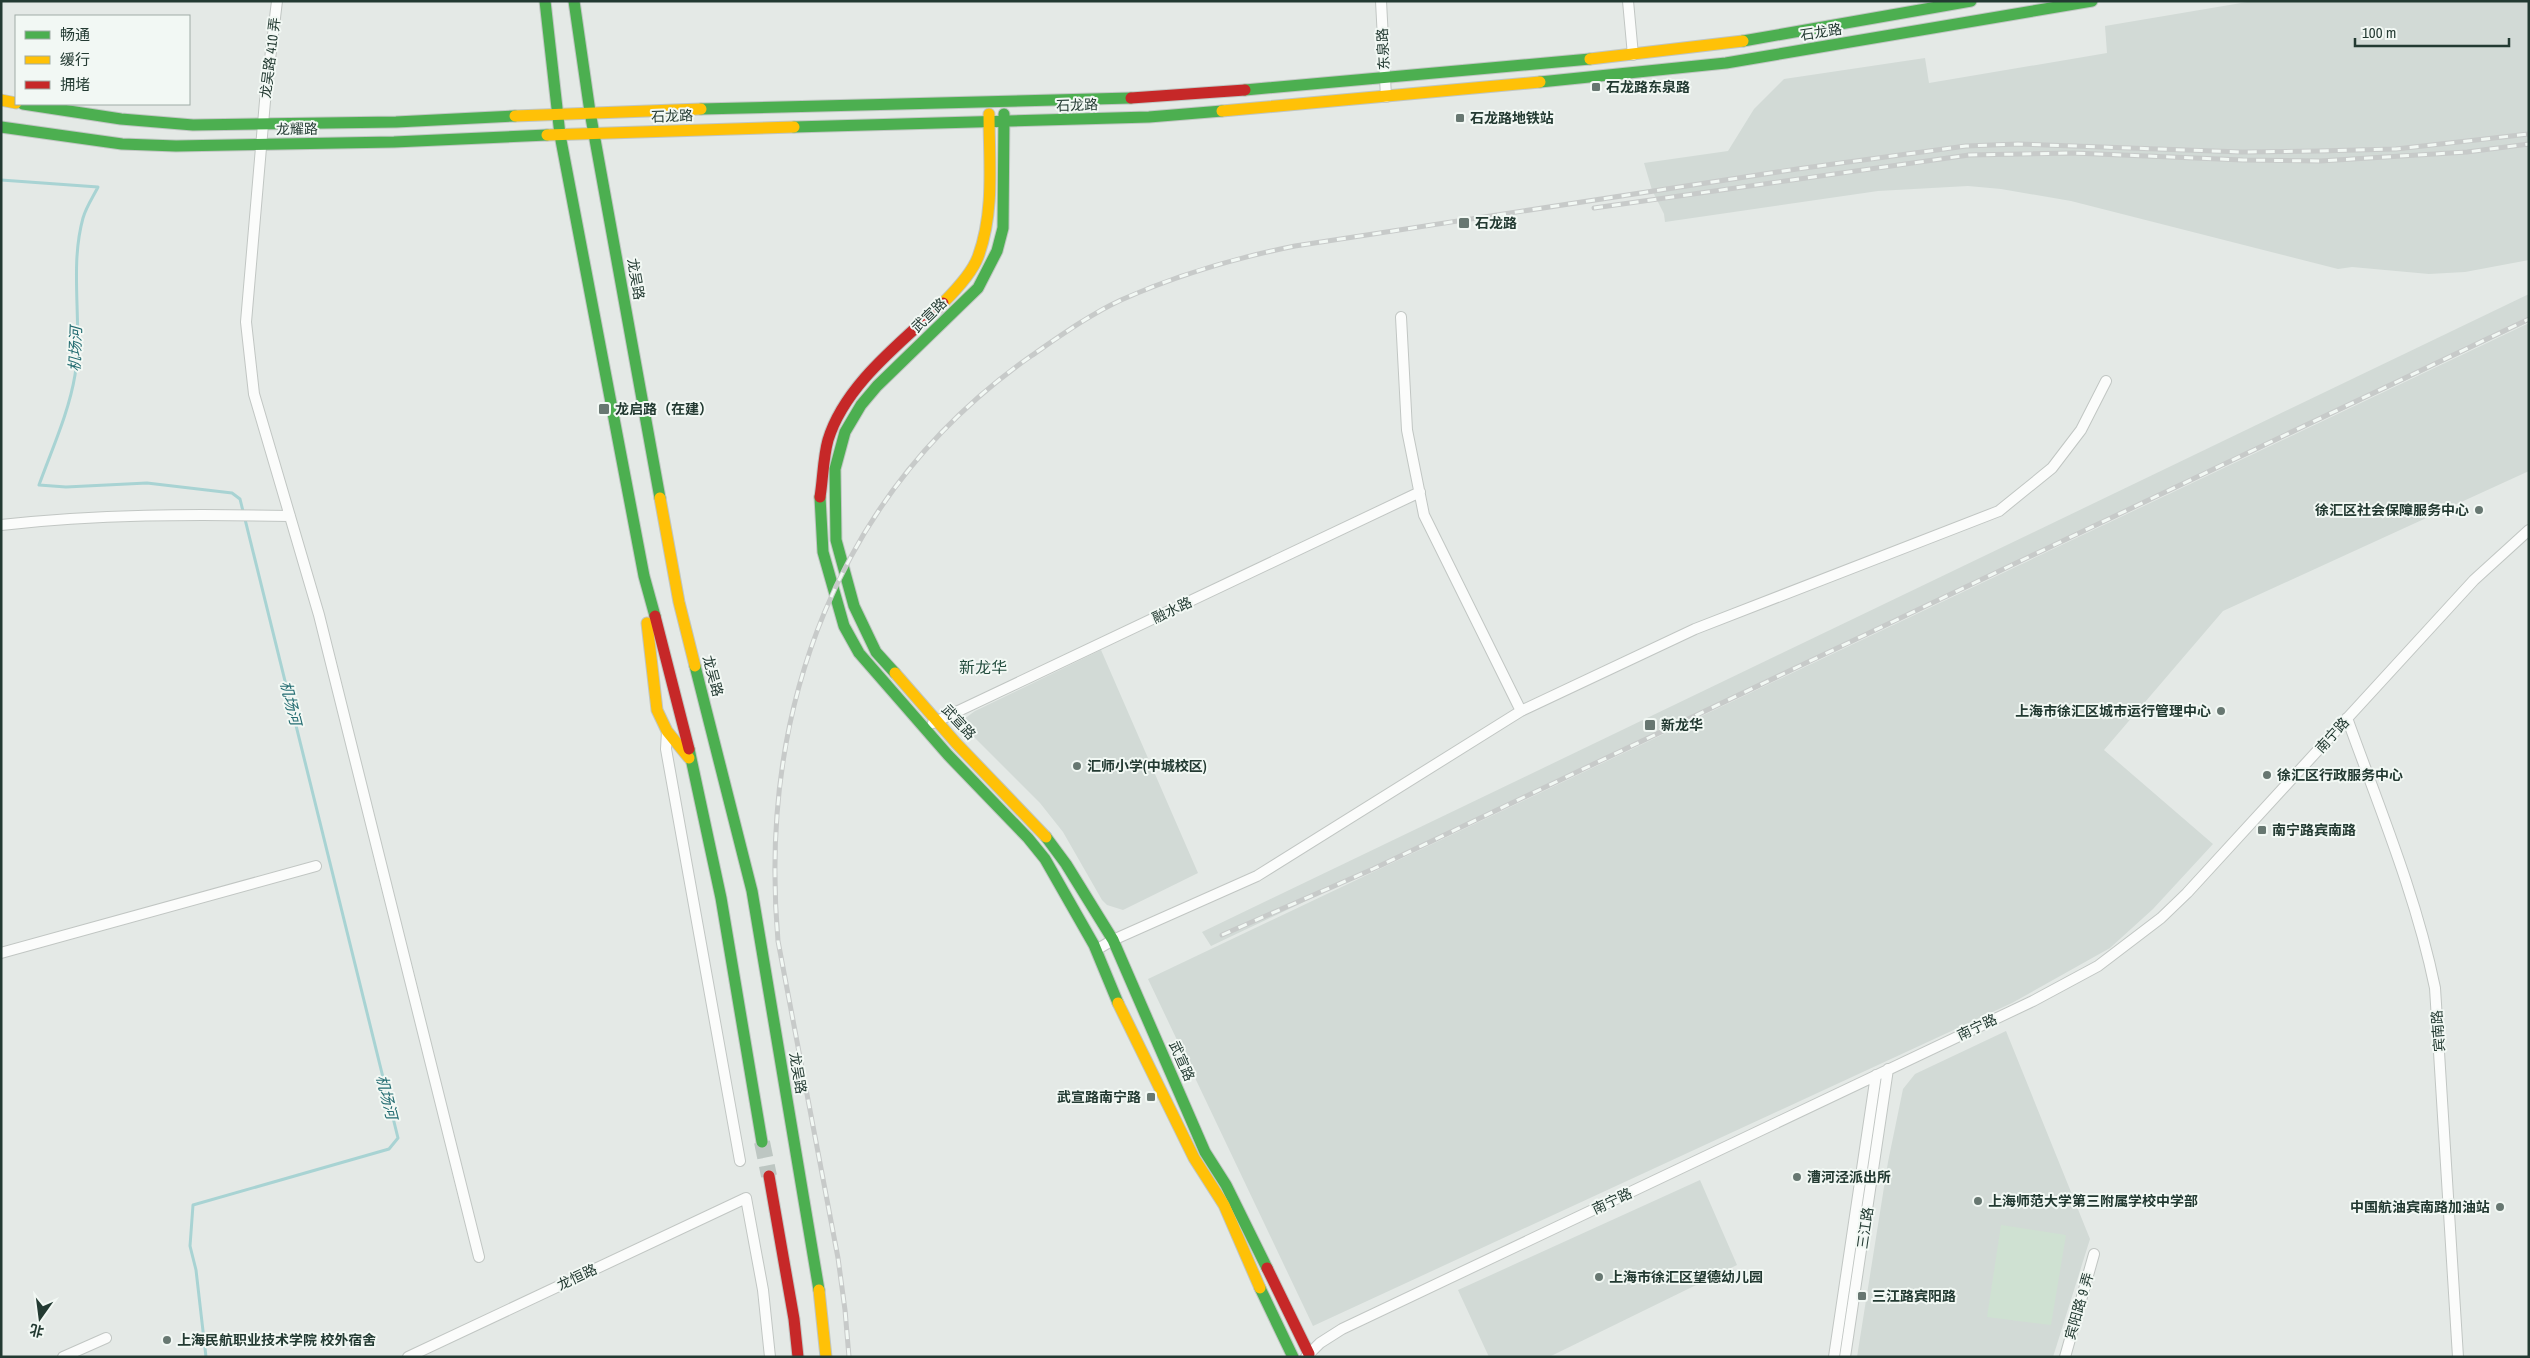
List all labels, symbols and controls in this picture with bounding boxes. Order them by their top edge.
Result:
legend [15,15,190,105]
scale bar [2355,15,2509,47]
street label: 龙吴路 410 弄 [256,16,284,100]
street label: 石龙路 [1799,20,1843,44]
text: 100 m [2362,22,2396,43]
text: 畅通 [60,24,90,45]
street label: 东泉路 [1373,28,1393,70]
text: 缓行 [60,49,90,70]
text: 拥堵 [60,74,90,95]
place label: 石龙路东泉路 [1606,78,1690,96]
marker: 石龙路东泉路 [1590,81,1602,93]
street label: 石龙路 [1056,95,1098,115]
street label: 石龙路 [651,106,693,126]
place label: 石龙路地铁站 [1470,109,1554,127]
marker: 石龙路地铁站 [1454,112,1466,124]
street label: 龙耀路 [276,120,318,138]
place label: 石龙路 [1475,214,1517,232]
marker: 石龙路 [1457,216,1471,230]
street label: 龙吴路 [623,257,649,301]
street label: 武宣路 [908,294,950,336]
water label: 机场河 [64,323,86,372]
place label: 龙启路（在建） [615,400,713,418]
marker: 龙启路（在建） [597,402,611,416]
place label: 徐汇区社会保障服务中心 [2315,501,2469,519]
marker: 徐汇区社会保障服务中心 [2473,504,2485,516]
street label: 融水路 [1149,593,1195,627]
street label: 龙吴路 [699,653,727,699]
district label: 新龙华 [959,656,1007,678]
water label: 机场河 [275,679,307,730]
street label: 武宣路 [938,701,980,743]
place label: 上海市徐汇区城市运行管理中心 [2015,702,2211,720]
marker: 上海市徐汇区城市运行管理中心 [2215,705,2227,717]
street label: 南宁路 [2311,713,2353,757]
place label: 新龙华 [1661,716,1703,734]
marker: 新龙华 [1643,718,1657,732]
place label: 汇师小学(中城校区) [1087,757,1207,775]
marker: 汇师小学(中城校区) [1071,760,1083,772]
place label: 徐汇区行政服务中心 [2277,766,2403,784]
marker: 徐汇区行政服务中心 [2261,769,2273,781]
place label: 南宁路宾南路 [2272,821,2356,839]
marker: 南宁路宾南路 [2256,824,2268,836]
street label: 宾南路 [2428,1009,2448,1053]
street label: 南宁路 [1954,1010,2000,1044]
street label: 武宣路 [1165,1038,1199,1084]
street label: 龙吴路 [785,1051,811,1095]
water label: 机场河 [371,1073,403,1124]
place label: 武宣路南宁路 [1057,1088,1141,1106]
marker: 武宣路南宁路 [1145,1091,1157,1103]
place label: 漕河泾派出所 [1807,1168,1891,1186]
marker: 漕河泾派出所 [1791,1171,1803,1183]
street label: 南宁路 [1589,1184,1635,1218]
place label: 上海师范大学第三附属学校中学部 [1988,1192,2198,1210]
marker: 上海师范大学第三附属学校中学部 [1972,1195,1984,1207]
place label: 中国航油宾南路加油站 [2350,1198,2490,1216]
marker: 中国航油宾南路加油站 [2494,1201,2506,1213]
street label: 三江路 [1853,1206,1877,1250]
street label: 龙恒路 [554,1260,600,1294]
place label: 上海市徐汇区望德幼儿园 [1609,1268,1763,1286]
street label: 宾阳路 9 弄 [2061,1270,2097,1342]
marker: 上海市徐汇区望德幼儿园 [1593,1271,1605,1283]
place label: 三江路宾阳路 [1872,1287,1956,1305]
marker: 三江路宾阳路 [1856,1290,1868,1302]
north arrow [15,1293,65,1343]
text: 北 [28,1320,46,1341]
place label: 上海民航职业技术学院 校外宿舍 [177,1331,376,1349]
marker: 上海民航职业技术学院 校外宿舍 [161,1334,173,1346]

